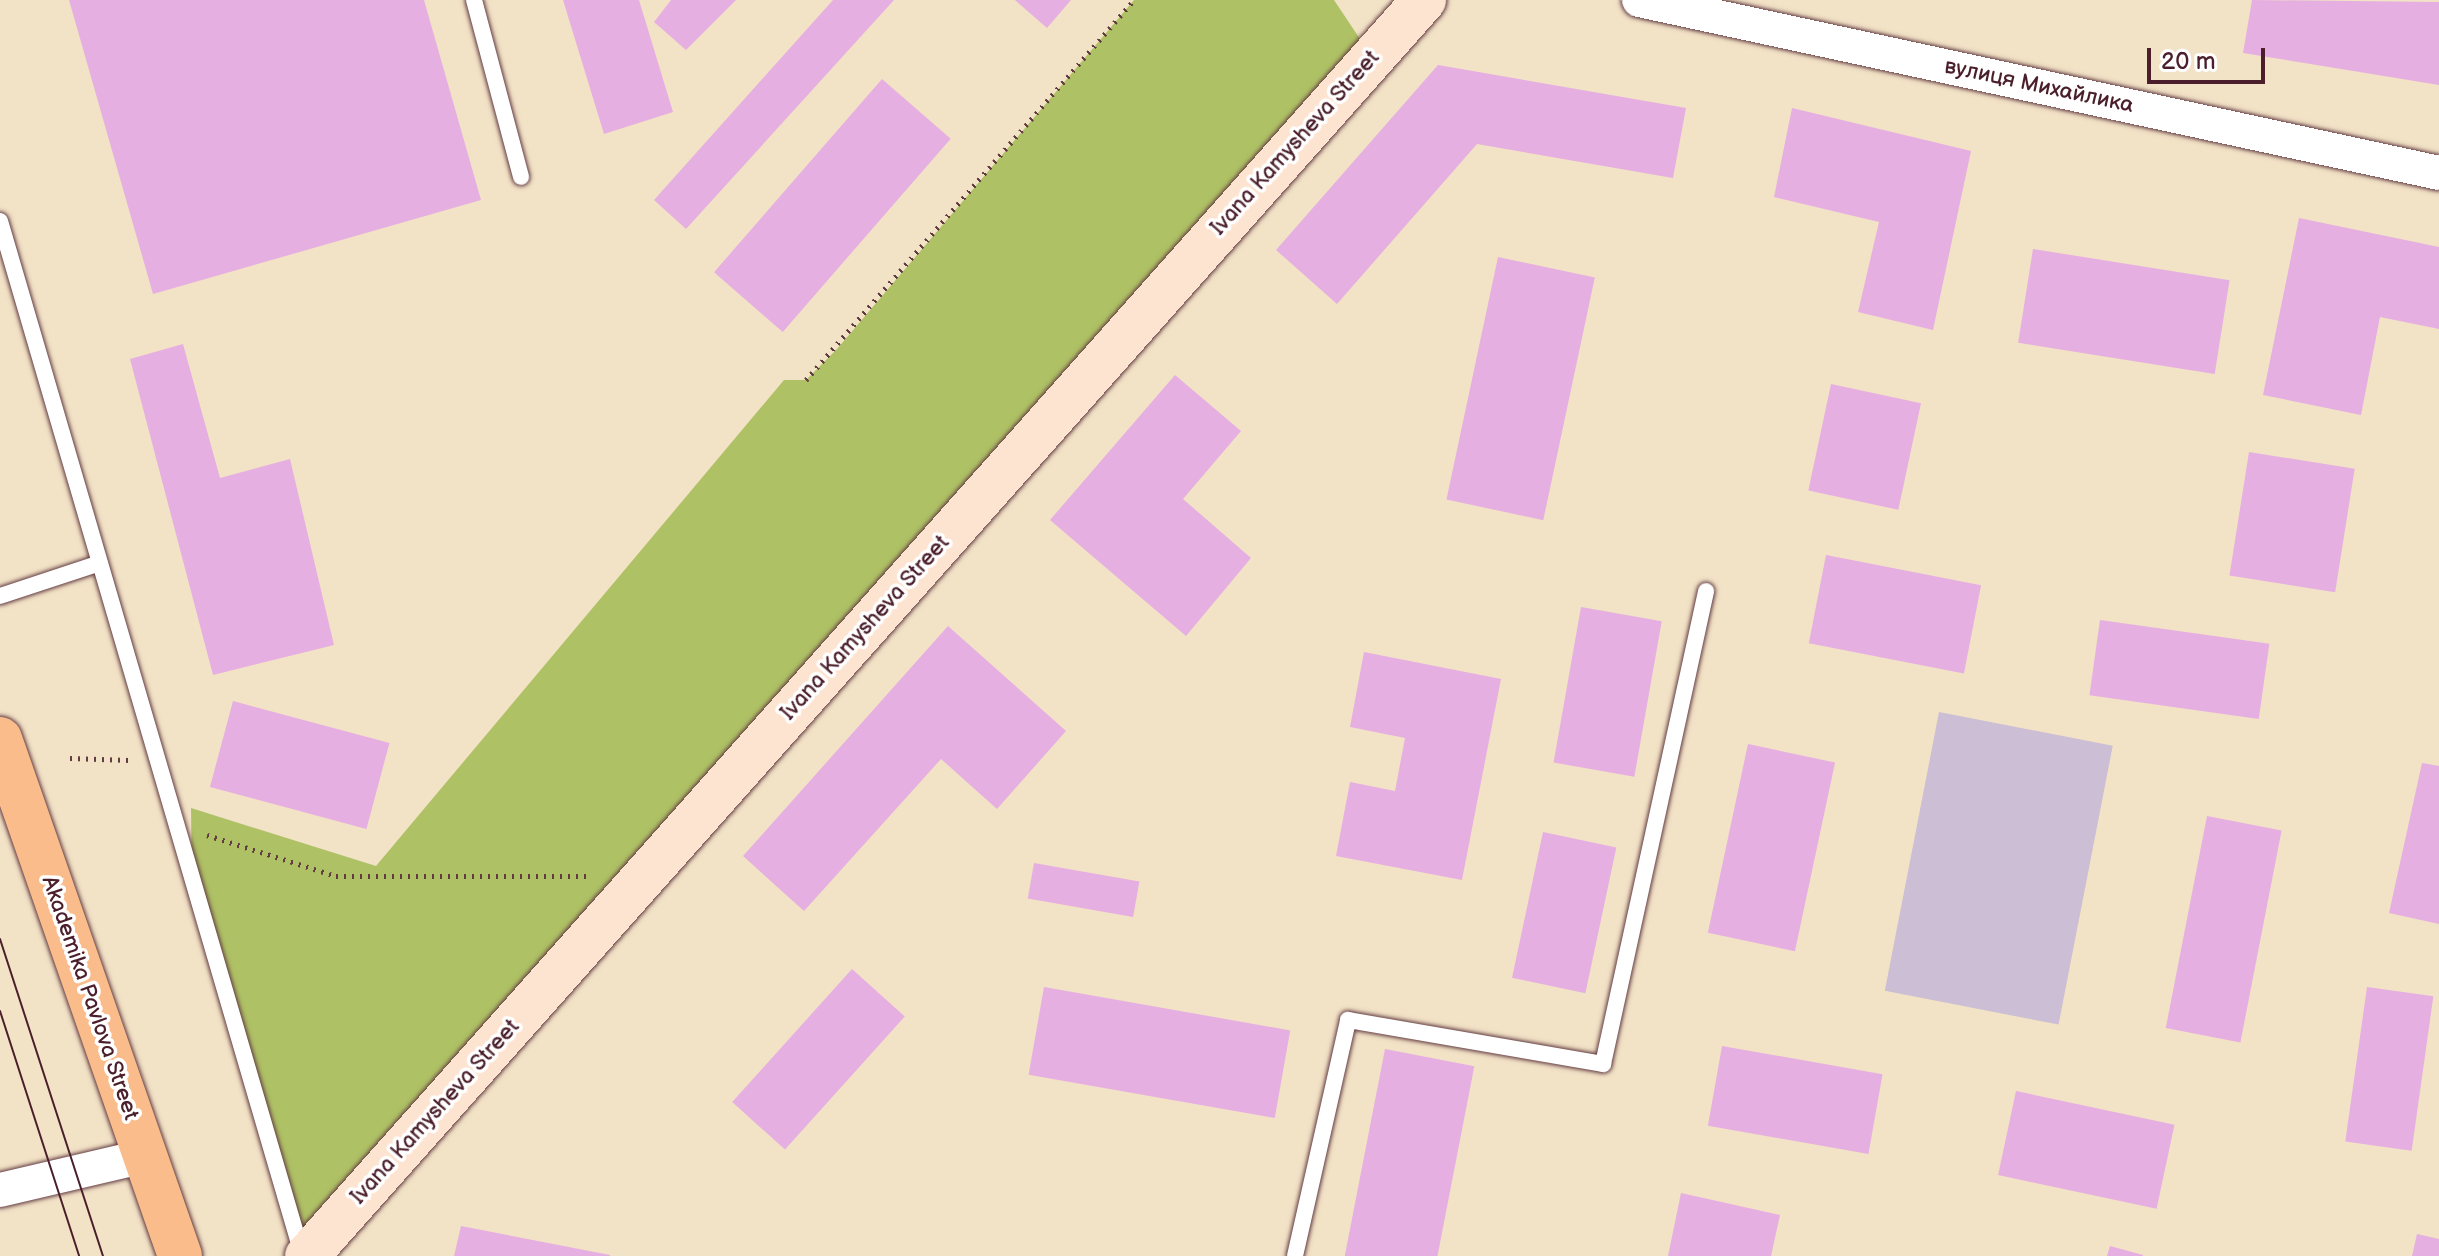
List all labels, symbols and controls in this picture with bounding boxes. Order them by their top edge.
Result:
scale bar [2151,32,2269,82]
street label: Ivana Kamysheva Street [1205,45,1385,241]
text: 20 m [2161,47,2216,76]
street label: вулиця Михайлика [1942,53,2136,119]
street label: Ivana Kamysheva Street [775,530,955,726]
street label: Akademika Pavlova Street [36,873,144,1123]
street label: Ivana Kamysheva Street [345,1014,525,1210]

